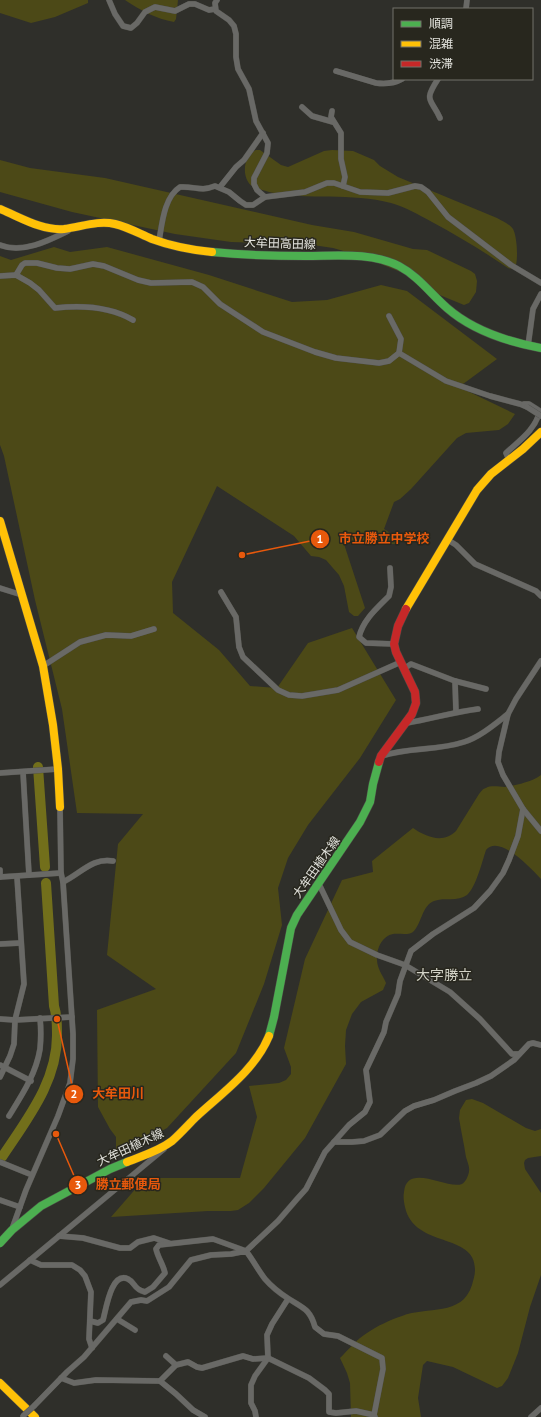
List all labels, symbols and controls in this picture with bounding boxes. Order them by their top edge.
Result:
legend [393,8,533,80]
text: 順調 [429,16,453,31]
text: 混雑 [429,36,453,51]
text: 渋滞 [429,56,453,71]
street label: 大牟田高田線 [244,234,316,252]
callout: 市立勝立中学校 [310,526,437,551]
text: 市立勝立中学校 [338,530,430,547]
text: 1 [317,531,323,546]
street label: 大牟田植木線 [289,833,343,901]
district label: 大字勝立 [416,966,472,984]
callout: 大牟田川 [64,1081,152,1106]
text: 大牟田川 [92,1085,144,1102]
text: 2 [71,1086,77,1101]
street label: 大牟田植木線 [94,1125,166,1169]
callout: 勝立郵便局 [68,1172,169,1197]
text: 勝立郵便局 [95,1176,161,1193]
text: 3 [75,1177,81,1192]

